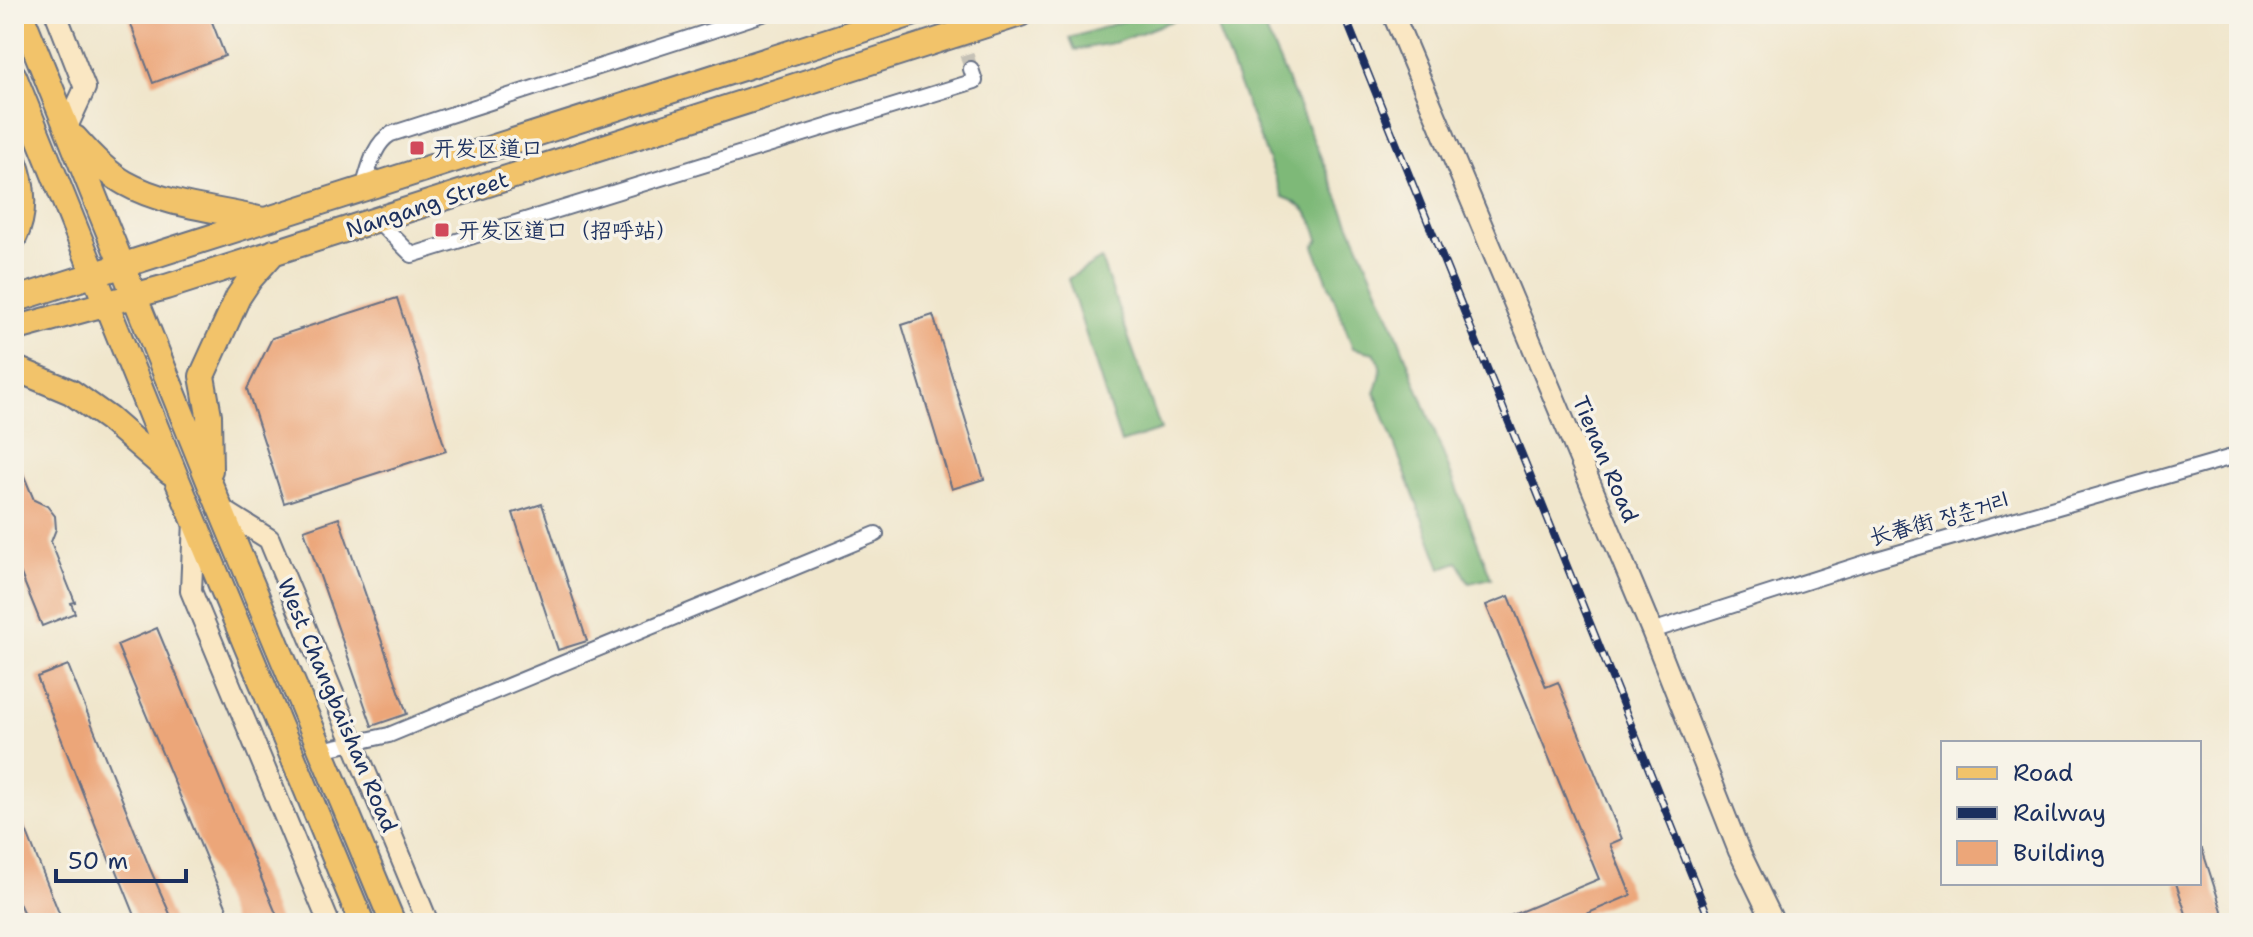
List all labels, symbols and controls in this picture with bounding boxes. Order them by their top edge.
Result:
place label: 开发区道口 [433,134,543,163]
marker: 开发区道口 [408,139,426,157]
street label: Nangang Street [342,164,512,244]
place label: 开发区道口（招呼站） [458,216,678,245]
marker: 开发区道口（招呼站） [433,221,451,239]
street label: Tienan Road [1566,392,1645,527]
street label: 长春街 장춘거리 [1866,485,2013,552]
street label: West Changbaishan Road [271,574,404,837]
legend [1941,741,2201,885]
text: Road [2013,757,2073,789]
text: Railway [2013,797,2106,829]
scale bar [56,833,186,883]
text: Building [2013,837,2105,869]
text: 50 m [68,845,128,877]

